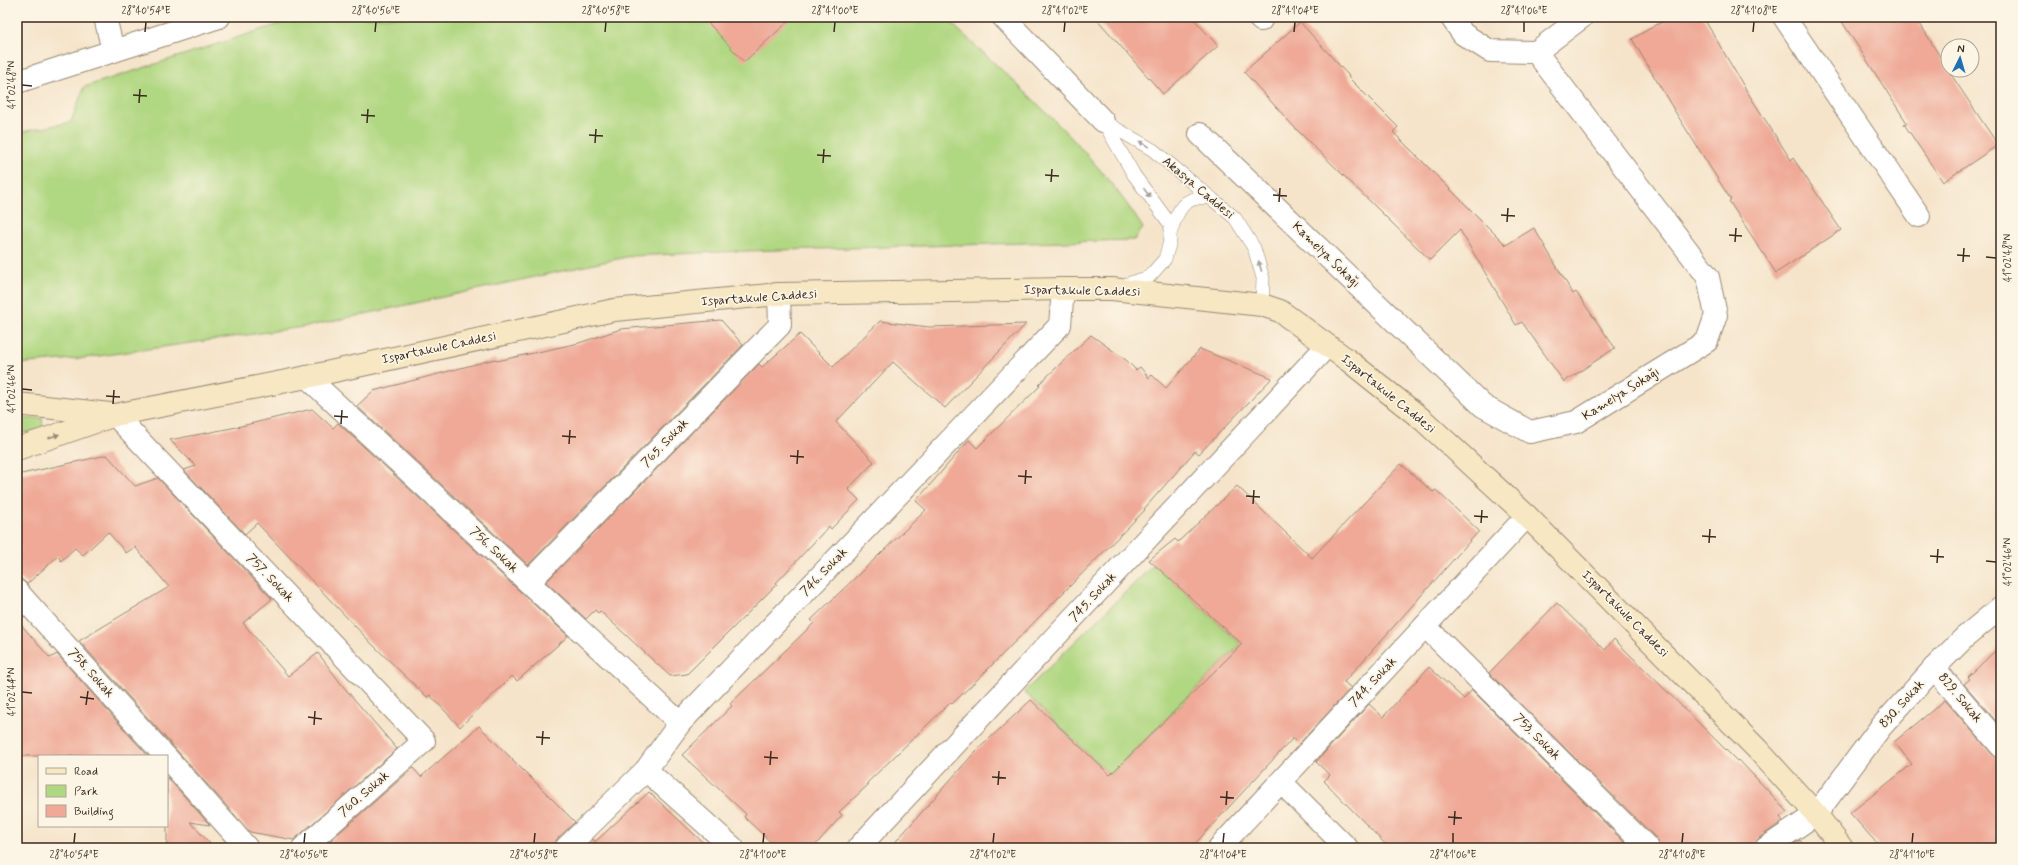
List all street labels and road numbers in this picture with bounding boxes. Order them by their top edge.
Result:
street label: Akasya Caddesi [1159,153,1237,223]
street label: Kamelya Sokağı [1288,218,1364,292]
street label: Ispartakule Caddesi [1024,281,1140,301]
street label: Ispartakule Caddesi [700,285,818,311]
street label: Ispartakule Caddesi [380,328,498,368]
street label: Ispartakule Caddesi [1337,351,1439,437]
street label: Kamelya Sokağı [1579,363,1663,425]
street label: 765. Sokak [638,415,693,471]
street label: 756. Sokak [466,523,522,577]
street label: 746. Sokak [797,544,852,600]
street label: 757. Sokak [243,550,298,606]
street label: Ispartakule Caddesi [1578,567,1672,661]
street label: 745. Sokak [1066,568,1121,626]
street label: 758. Sokak [64,645,118,702]
street label: 744. Sokak [1345,653,1401,711]
street label: 829. Sokak [1934,670,1986,727]
street label: 830. Sokak [1876,676,1929,732]
street label: 753. Sokak [1510,710,1564,764]
street label: 760. Sokak [335,767,393,821]

